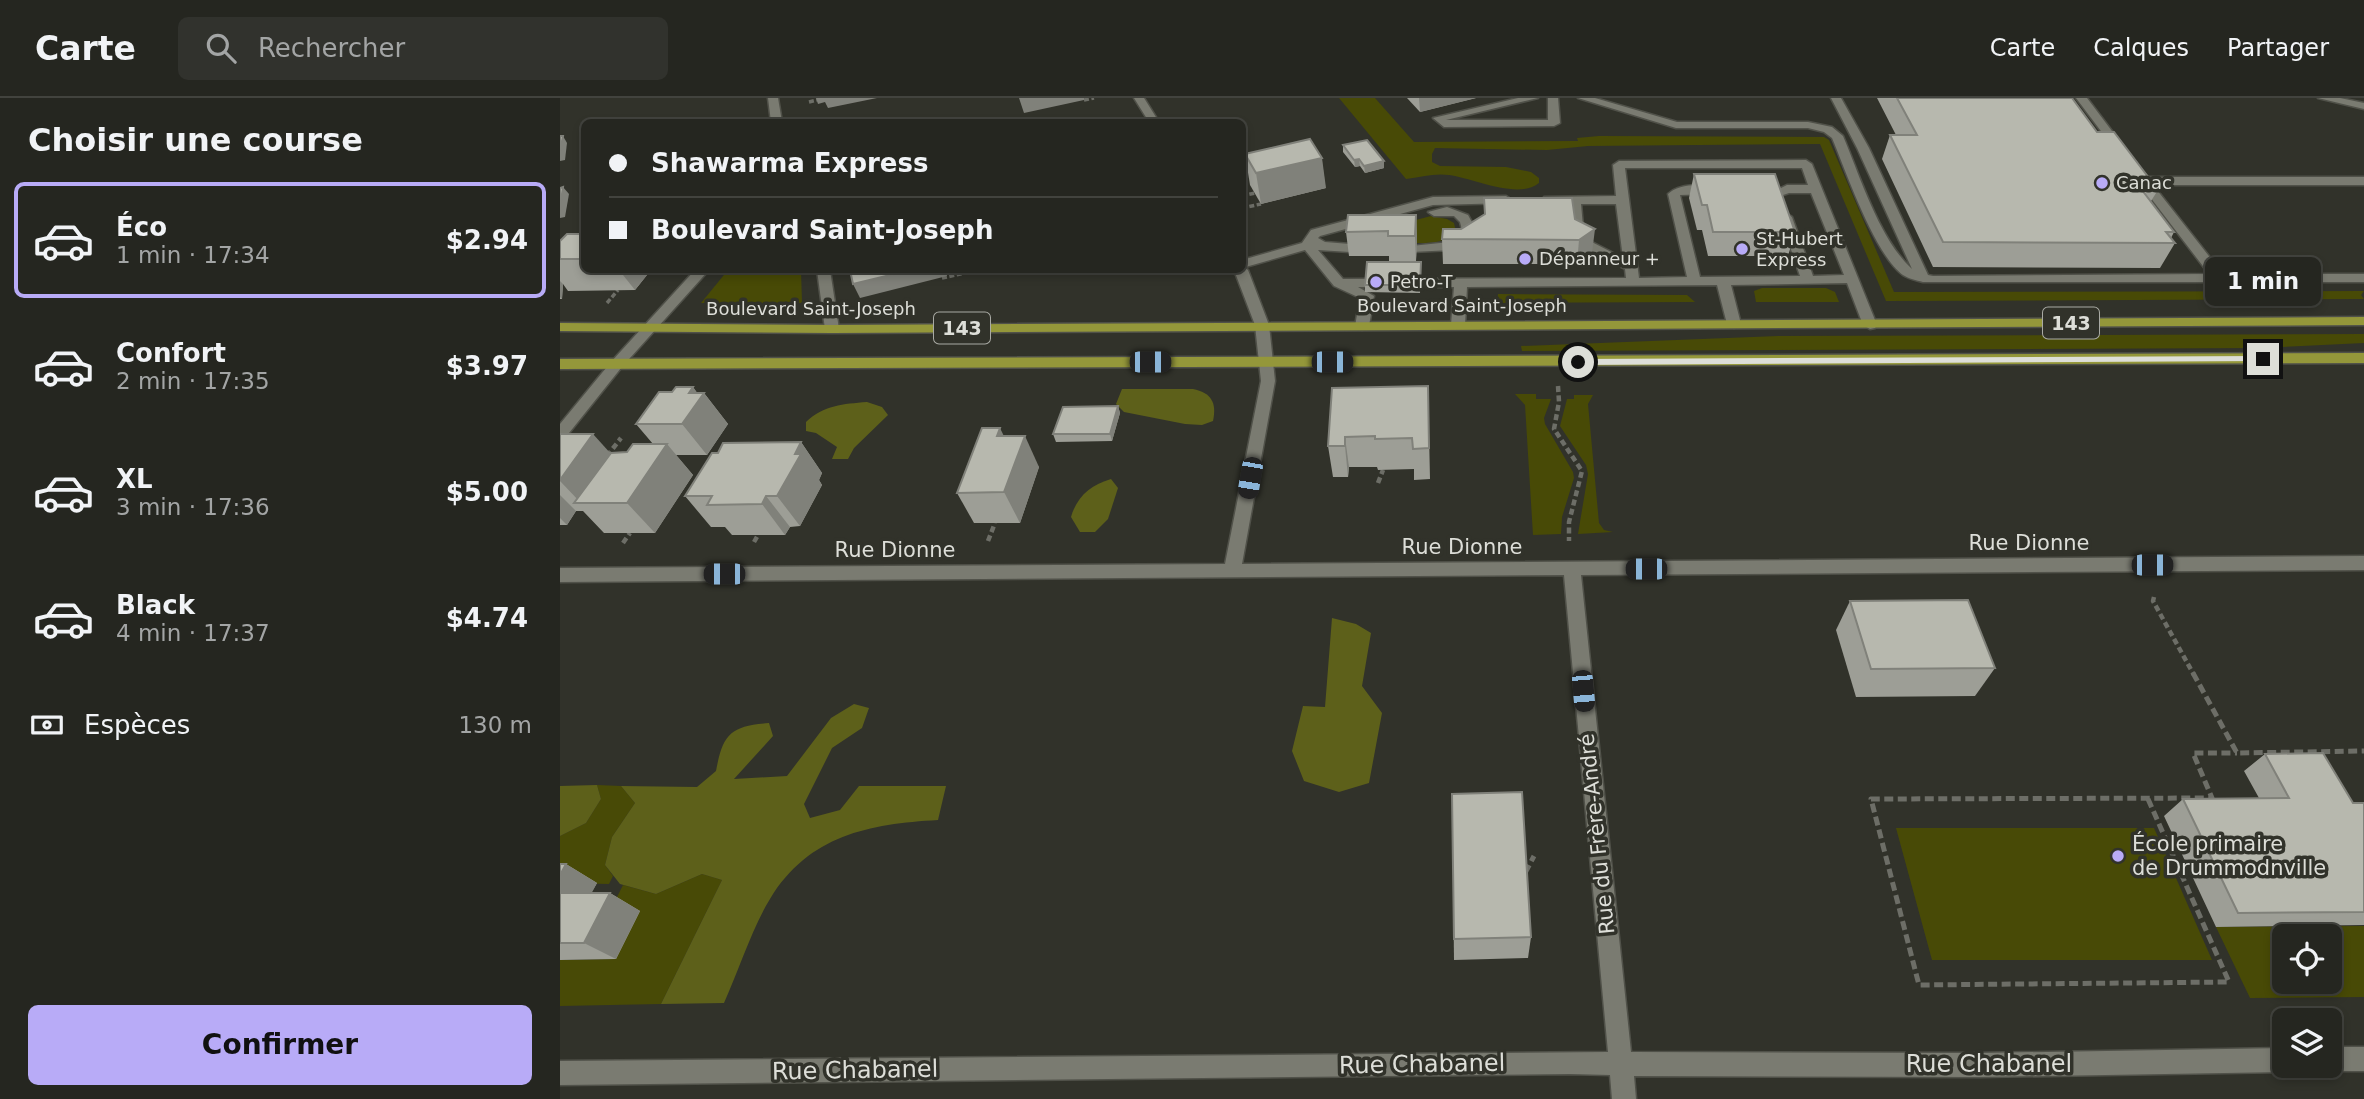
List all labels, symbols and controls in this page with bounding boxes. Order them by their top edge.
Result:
search box [178,17,668,80]
text: Carte [35,29,136,68]
icon: search [202,29,240,67]
text: Rechercher [258,33,405,63]
text: Carte [1990,34,2055,62]
text: Calques [2093,34,2189,62]
text: Partager [2227,34,2329,62]
text: Choisir une course [28,121,363,159]
text: Shawarma Express [651,148,928,178]
place label: Canac [2116,172,2172,193]
marker: Canac [2094,175,2110,191]
icon: car [32,209,95,272]
text: Éco [116,212,167,242]
text: Boulevard Saint-Joseph [651,215,993,245]
text: $2.94 [446,225,528,255]
place label: St-Hubert Express [1756,228,1843,270]
marker: St-Hubert Express [1734,241,1750,257]
text: 1 min · 17:34 [116,242,270,268]
place label: Dépanneur + [1539,248,1660,269]
marker: Dépanneur + [1517,251,1533,267]
callout: 1 min [2205,258,2321,306]
text: 1 min [2227,268,2299,294]
place label: Petro-T [1390,271,1454,292]
marker: Petro-T [1368,274,1384,290]
street label: Boulevard Saint-Joseph [1357,295,1567,316]
street label: Boulevard Saint-Joseph [706,298,916,319]
road number: 143 [2043,308,2099,339]
road number: 143 [934,312,990,344]
icon: car [32,335,95,398]
text: Confort [116,338,226,368]
route end [2247,343,2279,375]
route start [1562,346,1594,378]
text: $3.97 [446,351,528,381]
car [1130,352,1172,373]
car [1312,352,1354,373]
text: 2 min · 17:35 [116,368,270,394]
car [1237,455,1264,501]
icon: car [32,461,95,524]
text: XL [116,464,153,494]
text: $5.00 [446,477,528,507]
text: 3 min · 17:36 [116,494,270,520]
street label: Rue Dionne [1969,531,2089,555]
street label: Rue Dionne [1402,535,1522,559]
street label: Rue Dionne [835,538,955,562]
car [2132,555,2174,576]
car [1626,559,1668,580]
car [704,564,746,585]
icon: car [32,587,95,650]
text: Black [116,590,195,620]
text: $4.74 [446,603,528,633]
text: 4 min · 17:37 [116,620,270,646]
car [1571,669,1596,713]
icon: cash [28,706,66,744]
text: Espèces [84,710,190,740]
text: 130 m [458,712,532,738]
street label: Rue du Frère-André [1575,732,1619,936]
place label: École primaire de Drummodnville [2132,831,2326,880]
marker: École primaire de Drummodnville [2110,848,2126,864]
map controls [2272,924,2342,1078]
button: locate [2272,924,2342,994]
button: Confirmer [28,1005,532,1085]
button: layers [2272,1008,2342,1078]
street label: Rue Chabanel [1339,1049,1505,1079]
street label: Rue Chabanel [1906,1050,2072,1078]
street label: Rue Chabanel [772,1055,938,1085]

